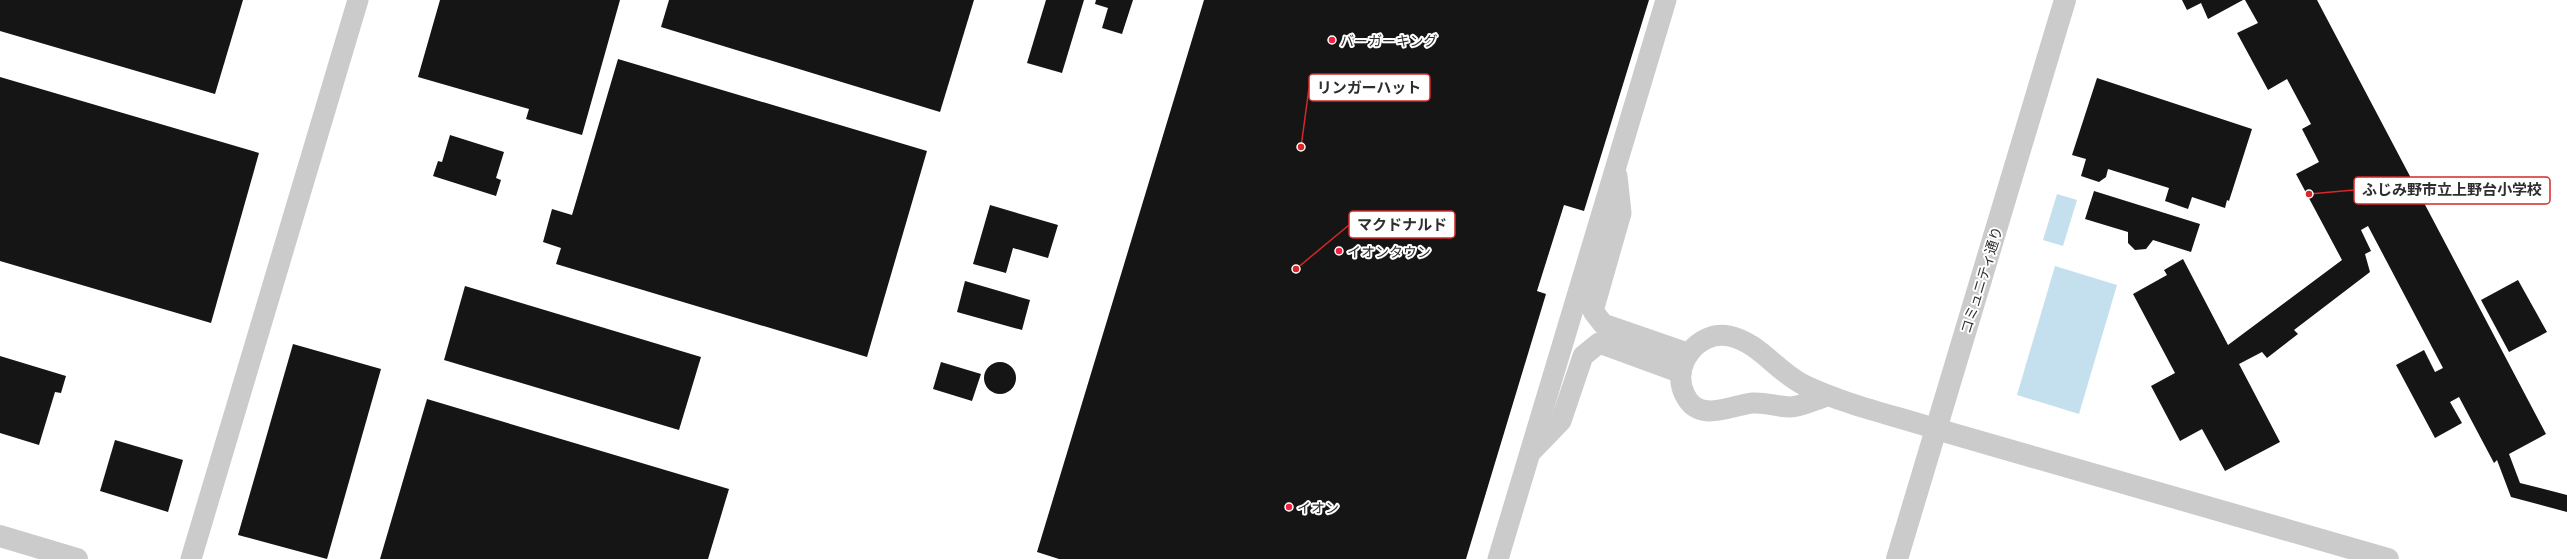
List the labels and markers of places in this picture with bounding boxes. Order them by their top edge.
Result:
place label: バーガーキング [1340,32,1438,49]
marker: バーガーキング [1327,35,1337,45]
callout: リンガーハット [1309,74,1430,101]
callout: ふじみ野市立上野台小学校 [2354,177,2550,204]
callout: マクドナルド [1349,211,1455,238]
place label: イオンタウン [1347,243,1431,260]
marker: イオンタウン [1334,246,1344,256]
place label: イオン [1297,499,1339,516]
marker: イオン [1284,502,1294,512]

